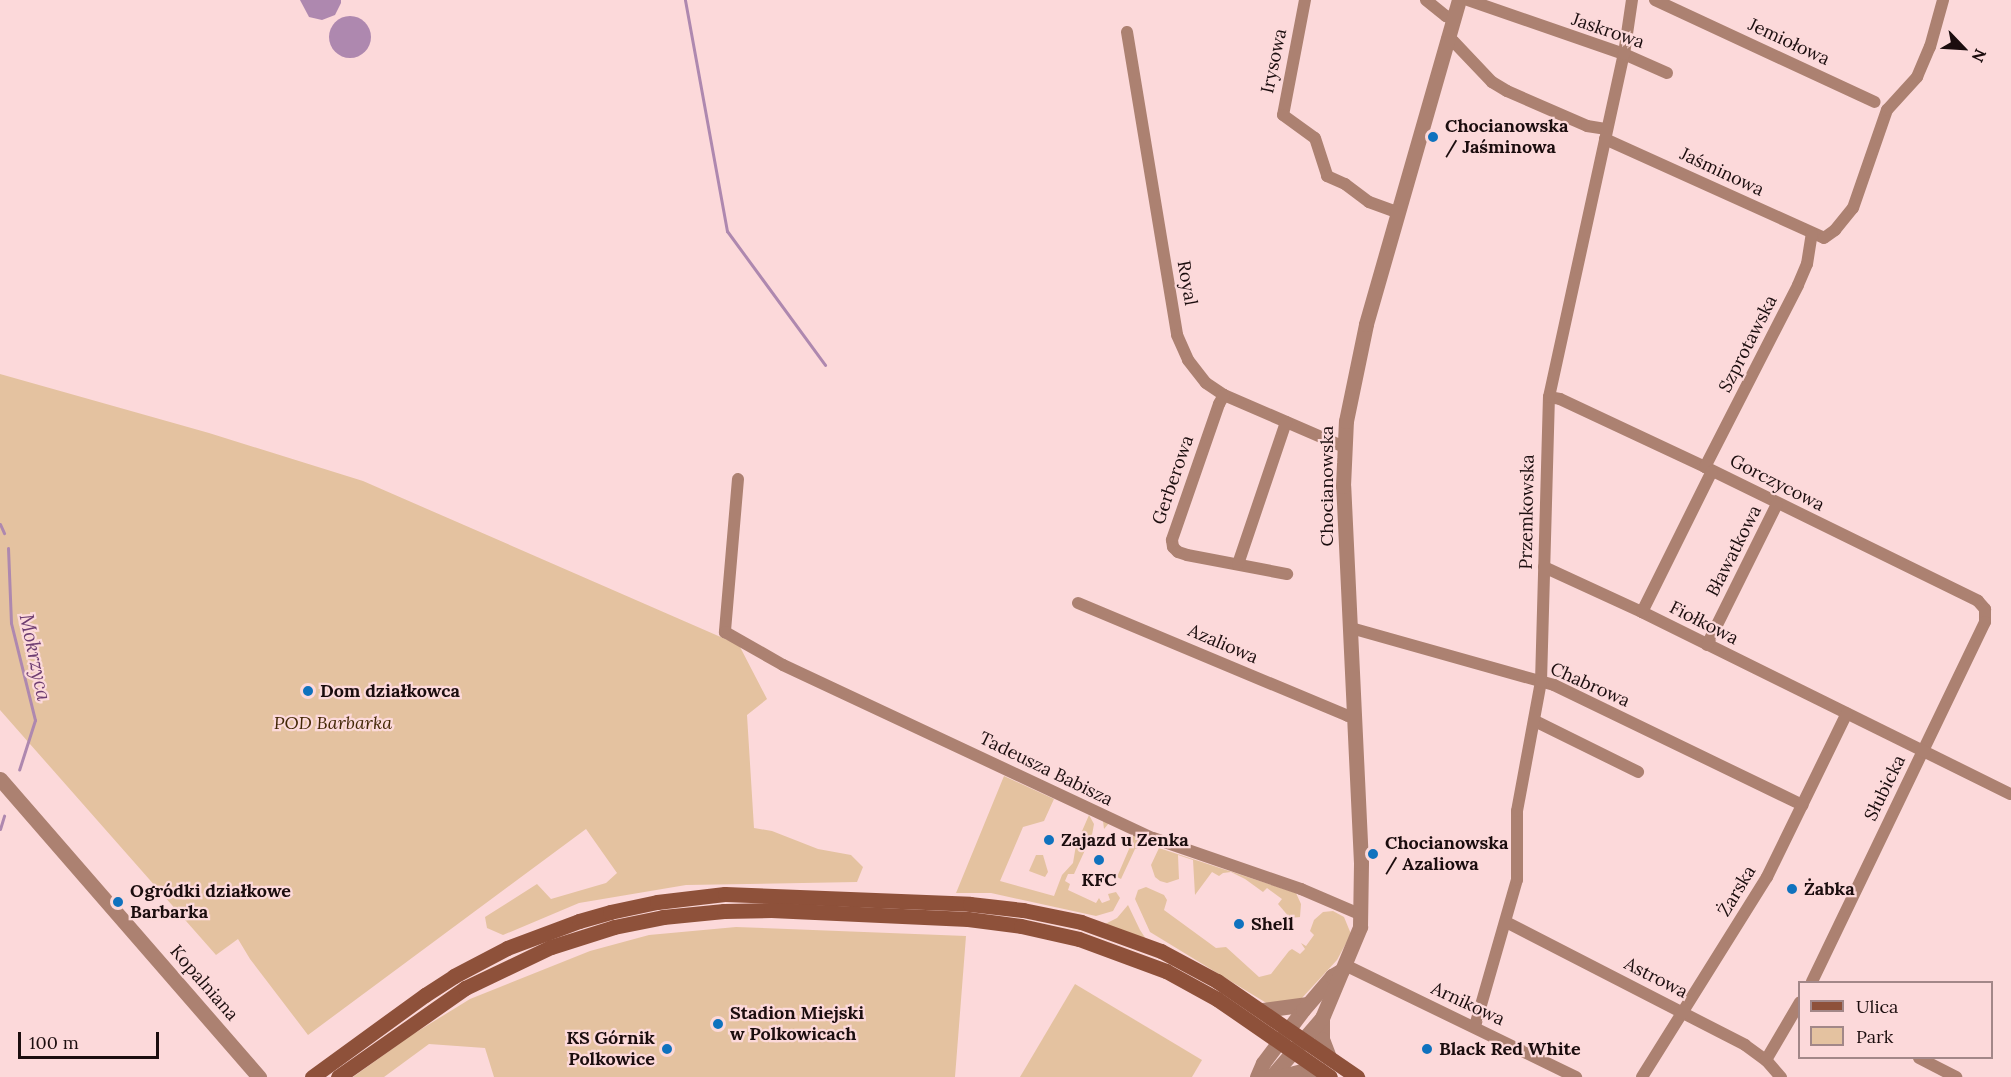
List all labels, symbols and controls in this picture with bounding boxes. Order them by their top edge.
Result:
street label: Jaskrowa [1569,9,1647,53]
street label: Jemiołowa [1745,14,1833,70]
north arrow [1933,18,1993,78]
street label: Irysowa [1257,27,1291,95]
text: N [1968,46,1991,65]
place label: Chocianowska / Jaśminowa [1445,116,1568,158]
marker: Chocianowska / Jaśminowa [1426,130,1440,144]
street label: Jaśminowa [1677,143,1767,201]
street label: Royal [1172,259,1202,307]
street label: Szprotawska [1714,292,1782,396]
street label: Chocianowska [1316,426,1338,546]
street label: Gerberowa [1148,433,1198,527]
street label: Gorczycowa [1726,450,1828,516]
street label: Przemkowska [1515,454,1539,570]
street label: Bławatkowa [1702,502,1766,600]
street label: Fiołkowa [1666,597,1742,649]
water label: Mokrzyca [15,611,57,703]
street label: Azaliowa [1185,620,1261,668]
street label: Chabrowa [1547,658,1633,712]
place label: Dom działkowca [320,680,460,702]
marker: Dom działkowca [301,684,315,698]
park label: POD Barbarka [274,712,392,734]
street label: Tadeusza Babisza [976,727,1116,811]
street label: Słubicka [1860,752,1910,824]
place label: Zajazd u Zenka [1061,829,1189,851]
marker: Zajazd u Zenka [1042,833,1056,847]
place label: Chocianowska / Azaliowa [1385,833,1508,876]
marker: Chocianowska / Azaliowa [1366,847,1380,861]
marker: KFC [1092,853,1106,867]
street label: Żarska [1713,862,1761,920]
place label: KFC [1081,869,1117,891]
place label: Żabka [1804,878,1855,900]
place label: Ogródki działkowe Barbarka [130,881,291,924]
marker: Żabka [1785,882,1799,896]
marker: Ogródki działkowe Barbarka [111,895,125,909]
place label: Shell [1251,913,1294,935]
marker: Shell [1232,917,1246,931]
street label: Kopalniana [165,941,243,1025]
street label: Astrowa [1621,953,1691,1003]
street label: Arnikowa [1428,978,1508,1030]
legend [1798,981,1993,1059]
text: Ulica [1856,995,1898,1018]
place label: Stadion Miejski w Polkowicach [730,1003,864,1046]
marker: Stadion Miejski w Polkowicach [711,1017,725,1031]
scale bar [21,1020,162,1058]
text: Park [1856,1025,1893,1048]
place label: KS Górnik Polkowice [566,1028,655,1070]
text: 100 m [29,1031,79,1054]
place label: Black Red White [1439,1038,1581,1060]
marker: KS Górnik Polkowice [660,1042,674,1056]
marker: Black Red White [1420,1042,1434,1056]

